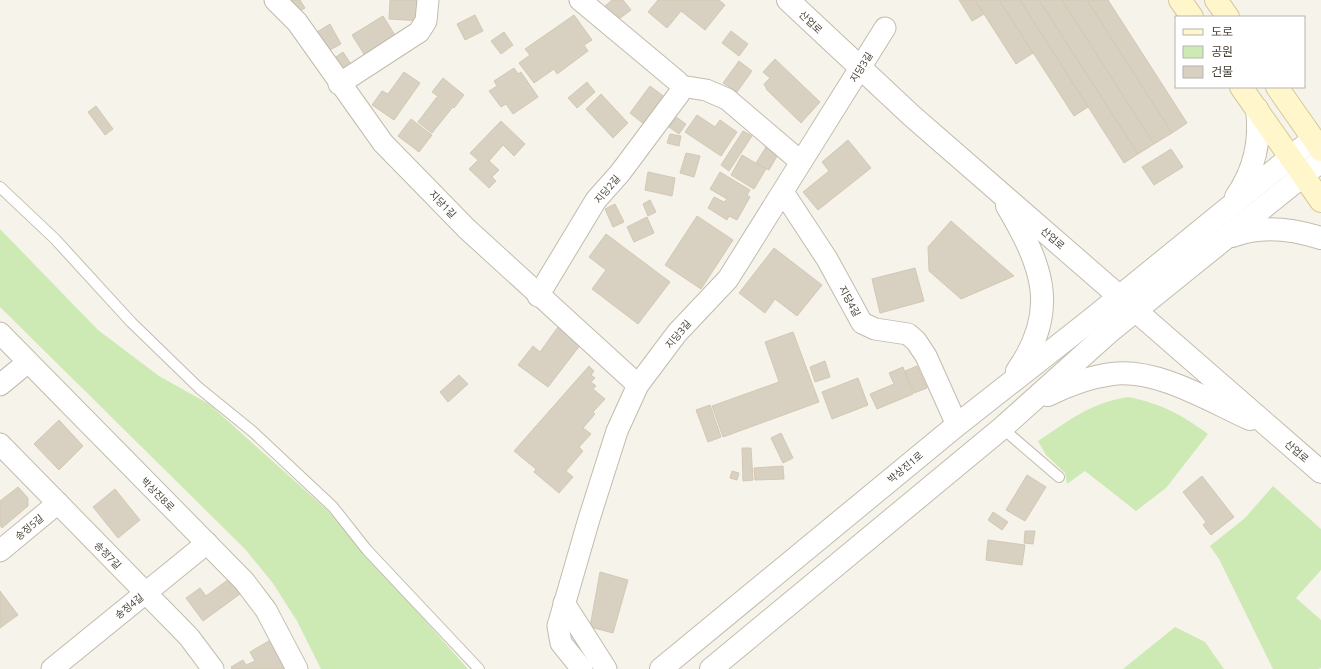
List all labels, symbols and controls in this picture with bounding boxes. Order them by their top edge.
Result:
street label: 산업로 [796,7,826,37]
legend [1175,16,1305,88]
text: 도로 [1211,23,1233,40]
text: 공원 [1211,43,1233,60]
street label: 지당3길 [846,49,876,85]
text: 건물 [1211,63,1233,80]
street label: 지당2길 [591,172,623,206]
street label: 지당1길 [426,187,460,221]
street label: 산업로 [1038,224,1068,252]
street label: 지당4길 [836,283,864,319]
street label: 지당3길 [662,317,694,351]
street label: 산업로 [1282,437,1312,465]
street label: 박상진1로 [884,448,926,486]
street label: 박상진8로 [138,474,178,514]
street label: 송정5길 [12,511,46,543]
street label: 송정7길 [91,538,125,572]
street label: 송정4길 [112,590,146,622]

